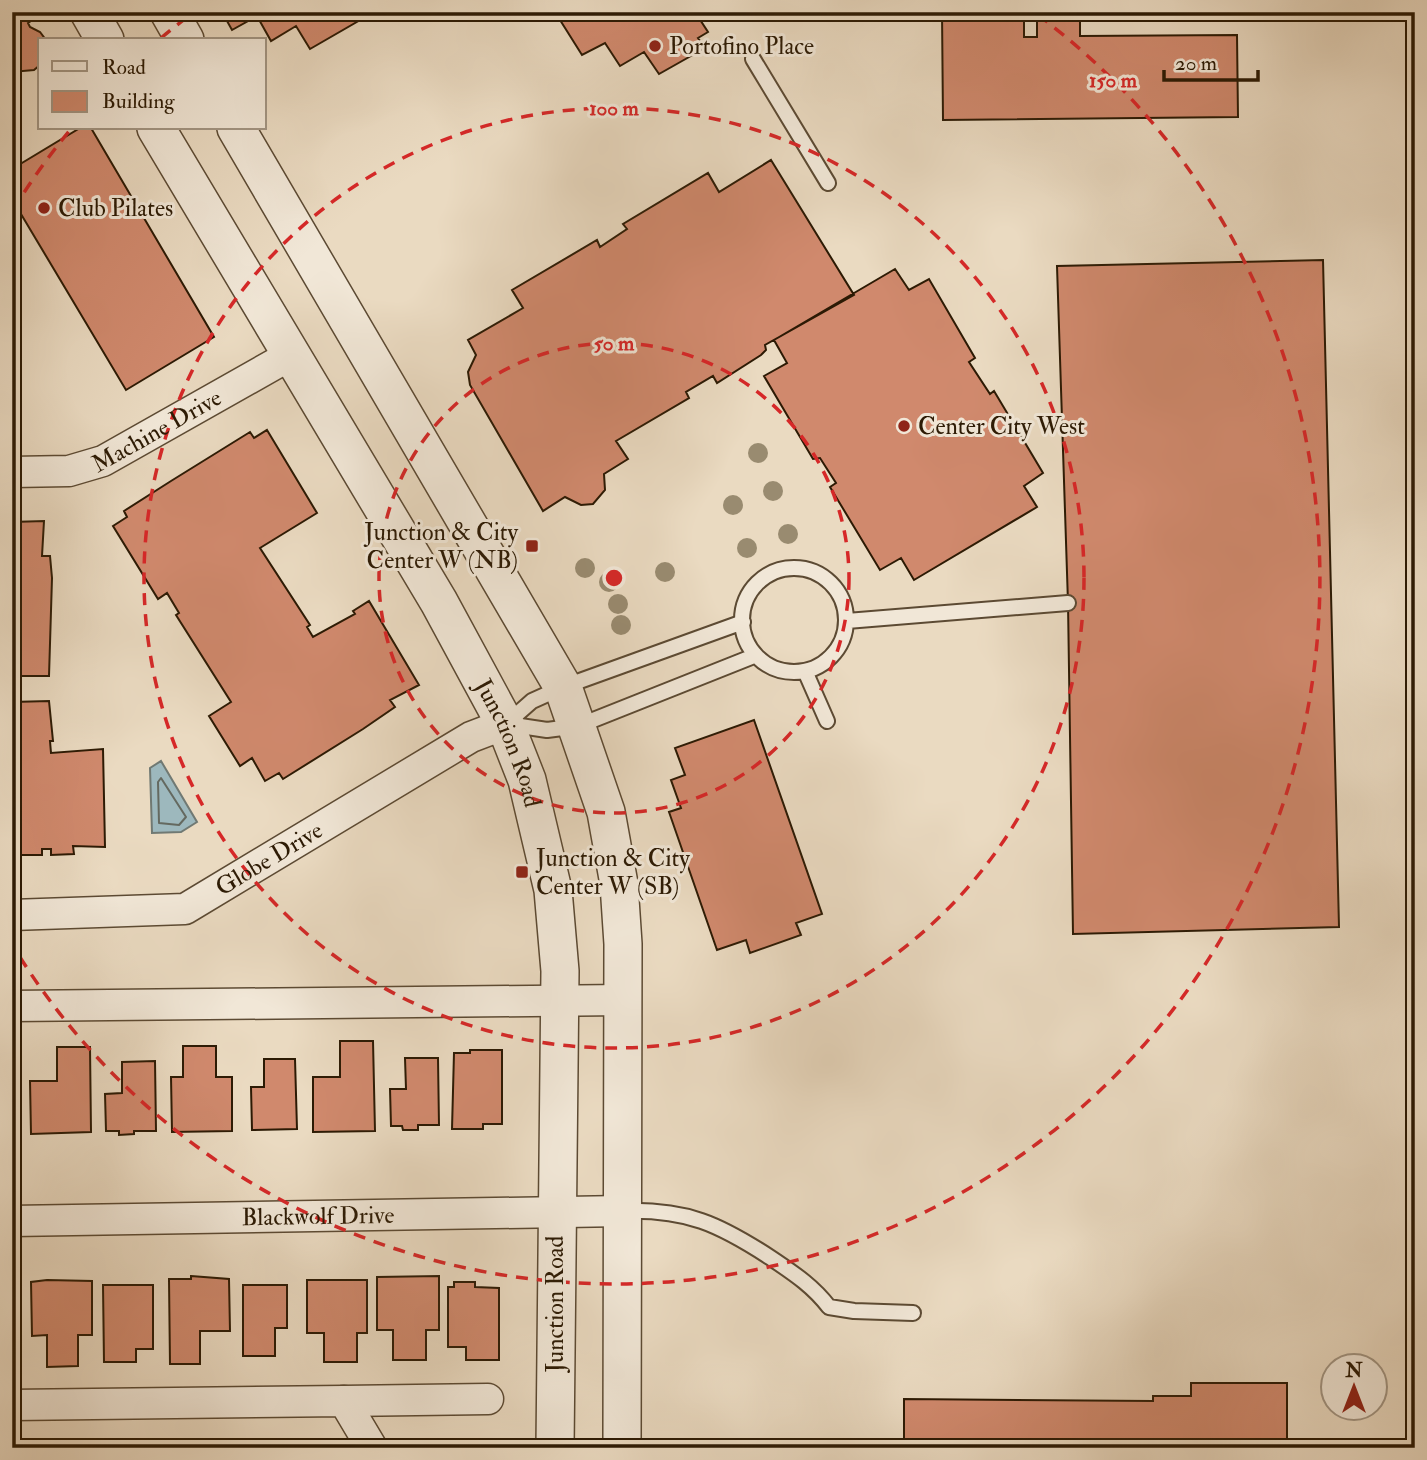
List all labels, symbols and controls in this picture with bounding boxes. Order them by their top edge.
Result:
place label: Portofino Place [669,31,814,62]
legend [38,38,266,130]
marker: Portofino Place [647,38,663,54]
scale bar [1164,38,1259,82]
text: 20 m [1175,50,1217,77]
text: Road [102,54,147,81]
text: 150 m [1089,67,1138,94]
text: Building [102,88,175,115]
text: 100 m [589,95,640,122]
place label: Club Pilates [58,193,173,224]
marker: Club Pilates [36,200,52,216]
text: 50 m [594,330,635,357]
street label: Machine Drive [86,382,227,480]
place label: Center City West [918,411,1085,442]
marker: Center City West [896,418,912,434]
place label: Junction & City Center W (NB) [363,517,518,576]
marker: Junction & City Center W (NB) [524,538,540,554]
centre of rings [602,566,626,590]
street label: Junction Road [467,673,548,811]
street label: Globe Drive [210,815,328,903]
place label: Junction & City Center W (SB) [535,843,690,902]
marker: Junction & City Center W (SB) [514,864,530,880]
street label: Blackwolf Drive [241,1200,395,1233]
street label: Junction Road [540,1235,571,1373]
north arrow [1318,1352,1388,1422]
text: N [1344,1359,1363,1383]

